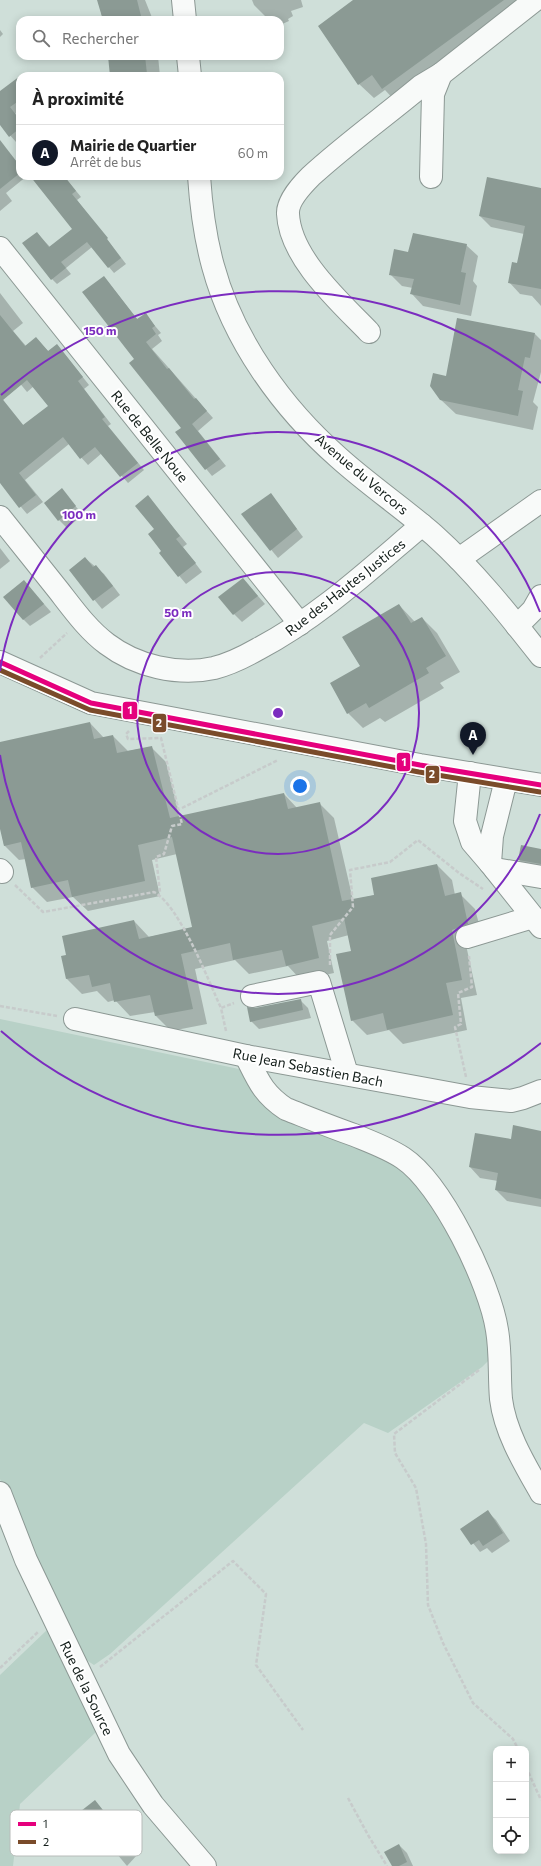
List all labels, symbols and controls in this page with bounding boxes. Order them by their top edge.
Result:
search box [16,16,284,60]
icon: search [30,27,52,49]
text: Rechercher [62,29,139,47]
text: À proximité [32,88,124,109]
text: Mairie de Quartier [70,136,197,154]
text: A [40,145,50,161]
text: 60 m [238,145,268,161]
text: Arrêt de bus [70,154,141,170]
text: 150 m [83,323,117,337]
street label: Rue de Belle Noue [108,387,192,485]
street label: Avenue du Vercors [312,430,412,518]
text: 100 m [62,507,96,521]
street label: Rue des Hautes Justices [282,535,408,639]
text: 50 m [164,605,192,619]
line badge: 1 [122,701,138,720]
text: 1 [128,703,133,716]
centre of rings [271,706,285,720]
line badge: 2 [152,713,167,733]
text: 2 [156,716,162,729]
pin: A [460,722,486,755]
line badge: 1 [396,752,411,772]
text: 1 [402,755,407,768]
line badge: 2 [425,765,440,784]
text: 2 [429,767,435,780]
your location [290,776,310,796]
street label: Rue Jean Sebastien Bach [231,1044,385,1090]
street label: Rue de la Source [57,1638,117,1738]
map controls [493,1746,529,1854]
button: + [493,1746,529,1782]
button: − [493,1782,529,1818]
legend [10,1810,142,1856]
text: 1 [43,1817,48,1830]
button: locate [493,1818,529,1854]
text: 2 [43,1835,49,1848]

